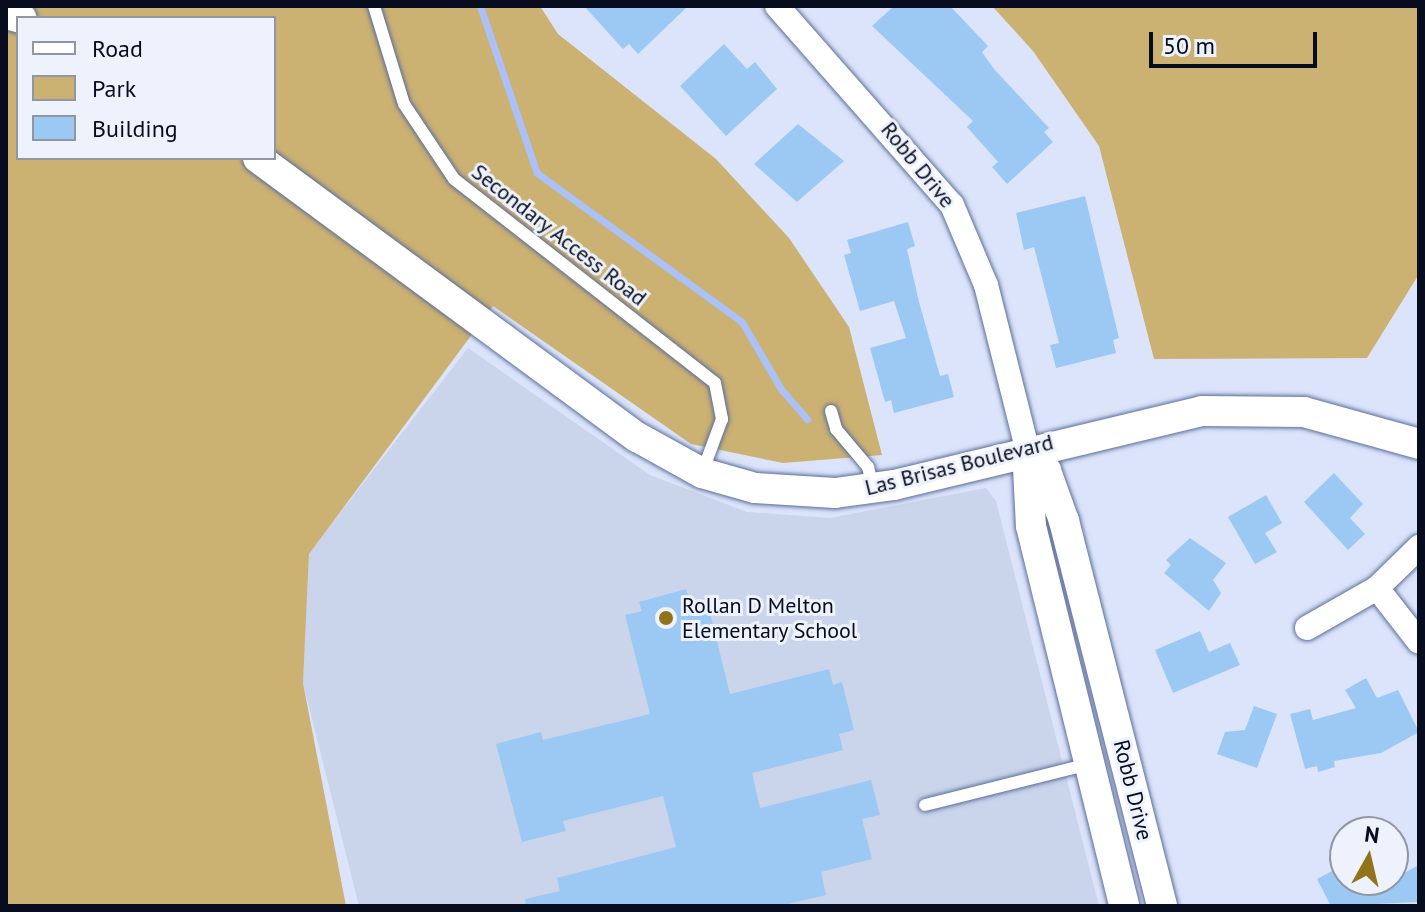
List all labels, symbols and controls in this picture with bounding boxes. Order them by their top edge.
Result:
legend [16,16,276,160]
scale bar [1153,16,1321,66]
text: 50 m [1163,30,1215,61]
text: Road [92,33,143,64]
text: Park [92,73,136,104]
text: Building [92,113,178,144]
street label: Robb Drive [875,117,961,213]
street label: Secondary Access Road [466,158,652,312]
street label: Las Brisas Boulevard [862,429,1056,501]
place label: Rollan D Melton Elementary School [682,592,858,644]
marker: Rollan D Melton Elementary School [657,609,675,627]
street label: Robb Drive [1108,737,1158,843]
north arrow [1329,816,1409,896]
text: N [1363,819,1381,849]

